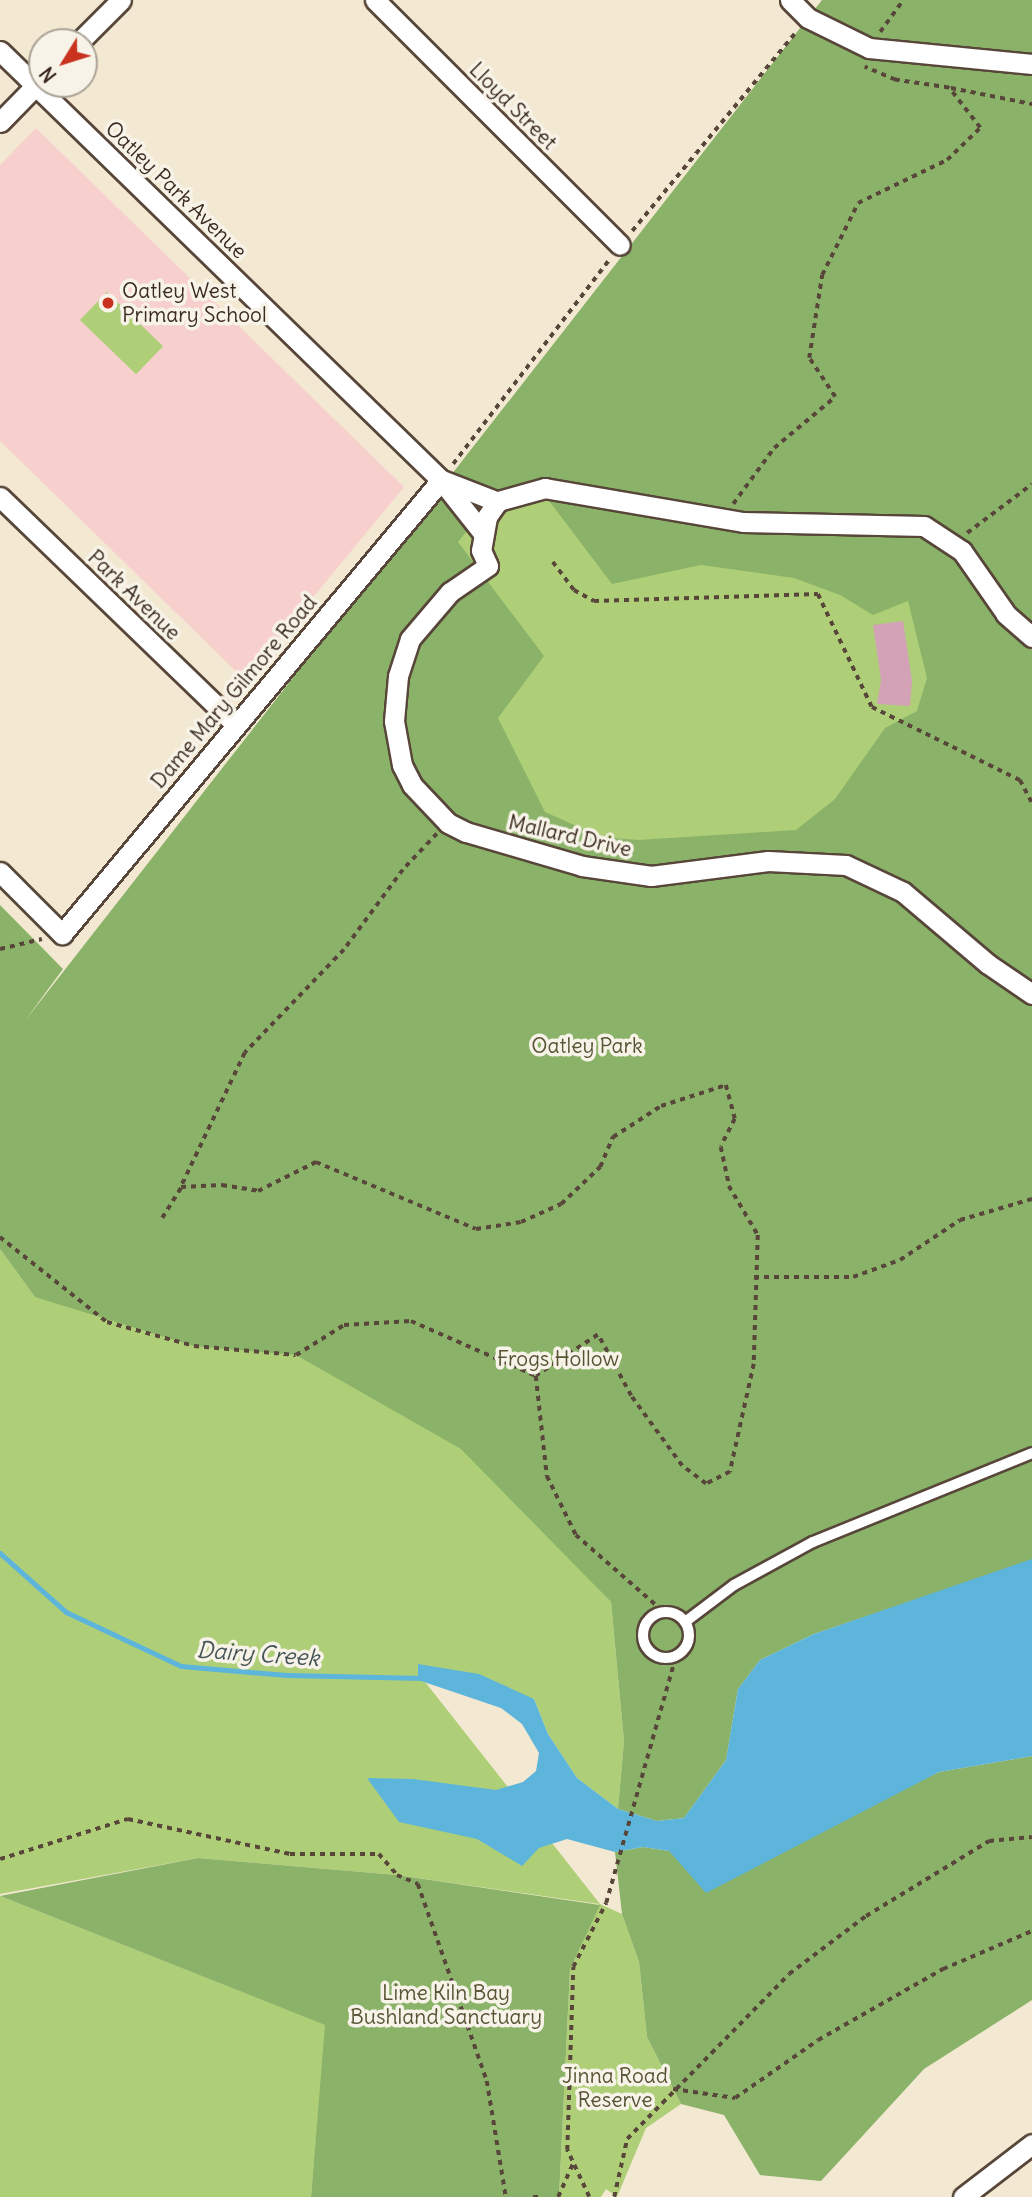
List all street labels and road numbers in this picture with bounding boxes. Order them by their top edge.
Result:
street label: Lloyd Street [464,57,562,155]
street label: Oatley Park Avenue [100,116,252,264]
street label: Park Avenue [83,545,185,645]
street label: Dame Mary Gilmore Road [146,590,322,794]
street label: Mallard Drive [506,810,634,862]

